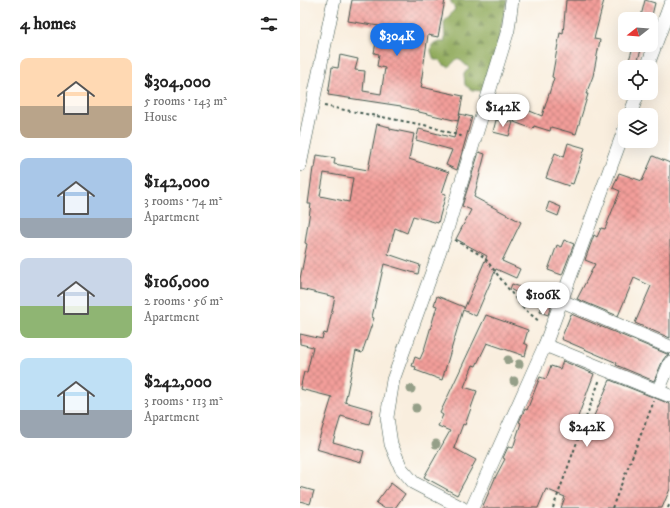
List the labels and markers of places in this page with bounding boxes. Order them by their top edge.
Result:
pin: $304K [369,23,425,57]
pin: $142K [475,94,531,128]
pin: $106K [515,282,571,316]
pin: $242K [559,414,615,448]

